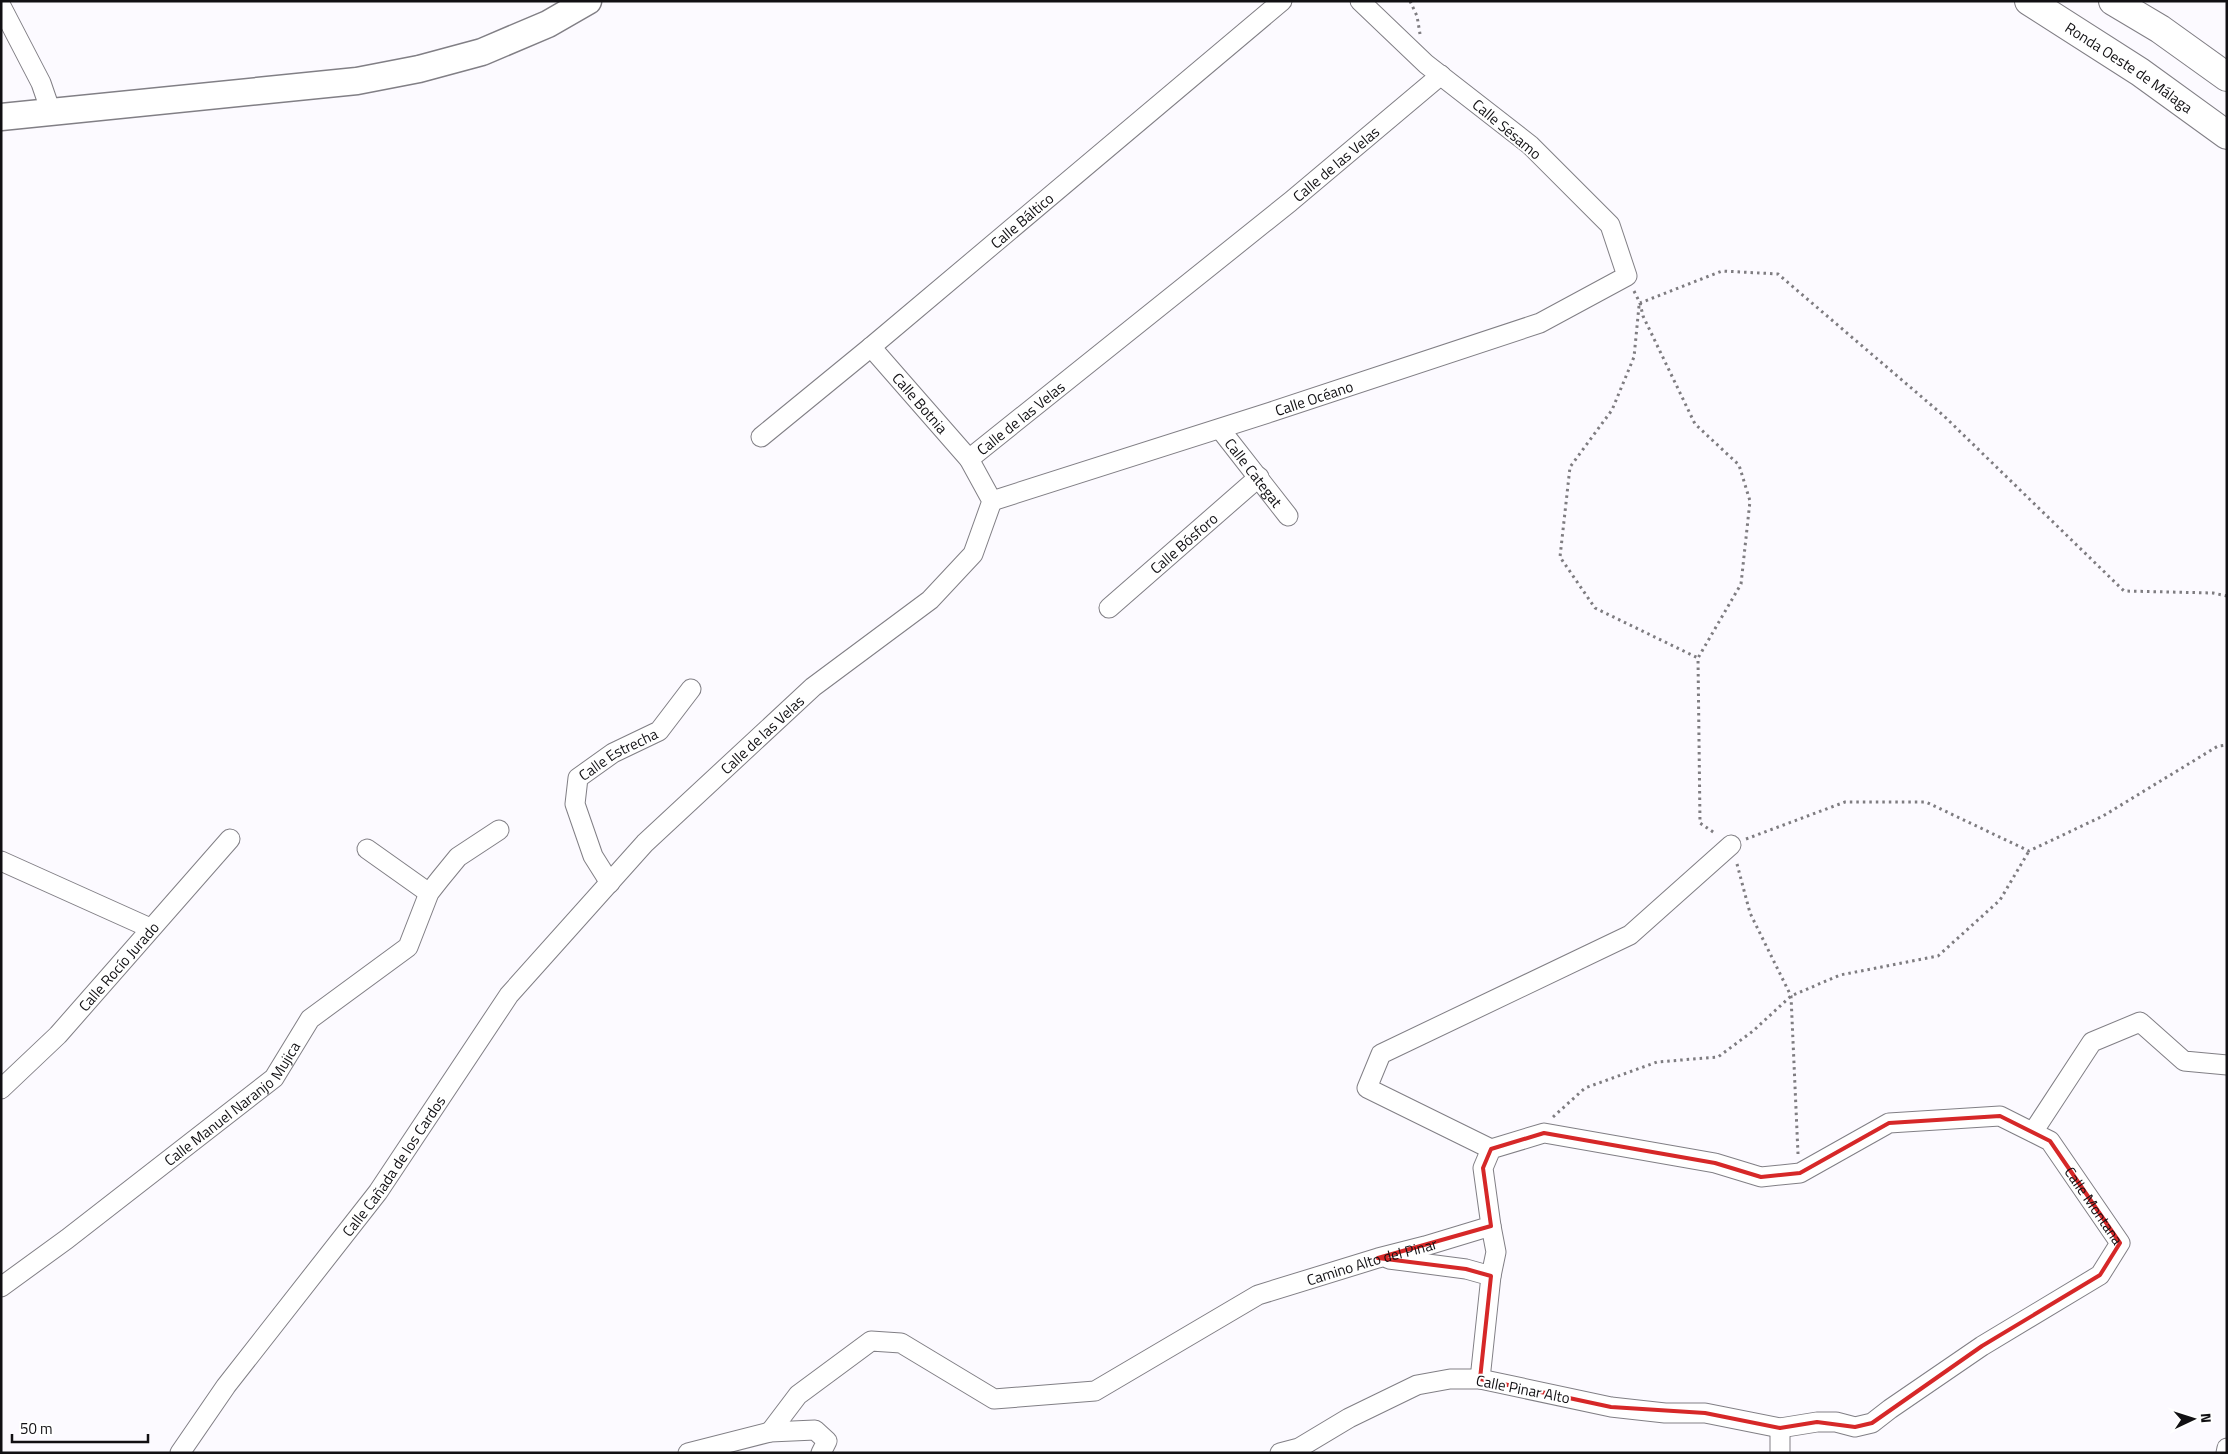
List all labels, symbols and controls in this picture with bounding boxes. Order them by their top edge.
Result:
street label: Ronda Oeste de Málaga [2061,16,2198,119]
street label: Calle Sésamo [1467,93,1547,165]
street label: Calle de las Velas [1287,120,1384,207]
street label: Calle Báltico [985,187,1058,254]
street label: Calle Botnia [887,367,954,439]
street label: Calle Océano [1272,374,1356,421]
street label: Calle de las Velas [971,375,1070,460]
street label: Calle Categat [1219,433,1289,513]
street label: Calle Bósforo [1145,507,1223,579]
street label: Calle de las Velas [715,689,809,779]
street label: Calle Estrecha [573,722,662,786]
street label: Calle Rocío Jurado [73,916,164,1016]
street label: Calle Manuel Naranjo Mujica [159,1036,306,1171]
street label: Calle Cañada de los Cardos [336,1091,451,1241]
street label: Calle Montana [2059,1162,2129,1249]
street label: Camino Alto del Pinar [1304,1231,1440,1291]
street label: Calle Pinar Alto [1474,1369,1572,1409]
north arrow [2168,1394,2218,1444]
scale bar [12,1412,149,1444]
text: N [2196,1412,2217,1424]
text: 50 m [20,1417,53,1440]

